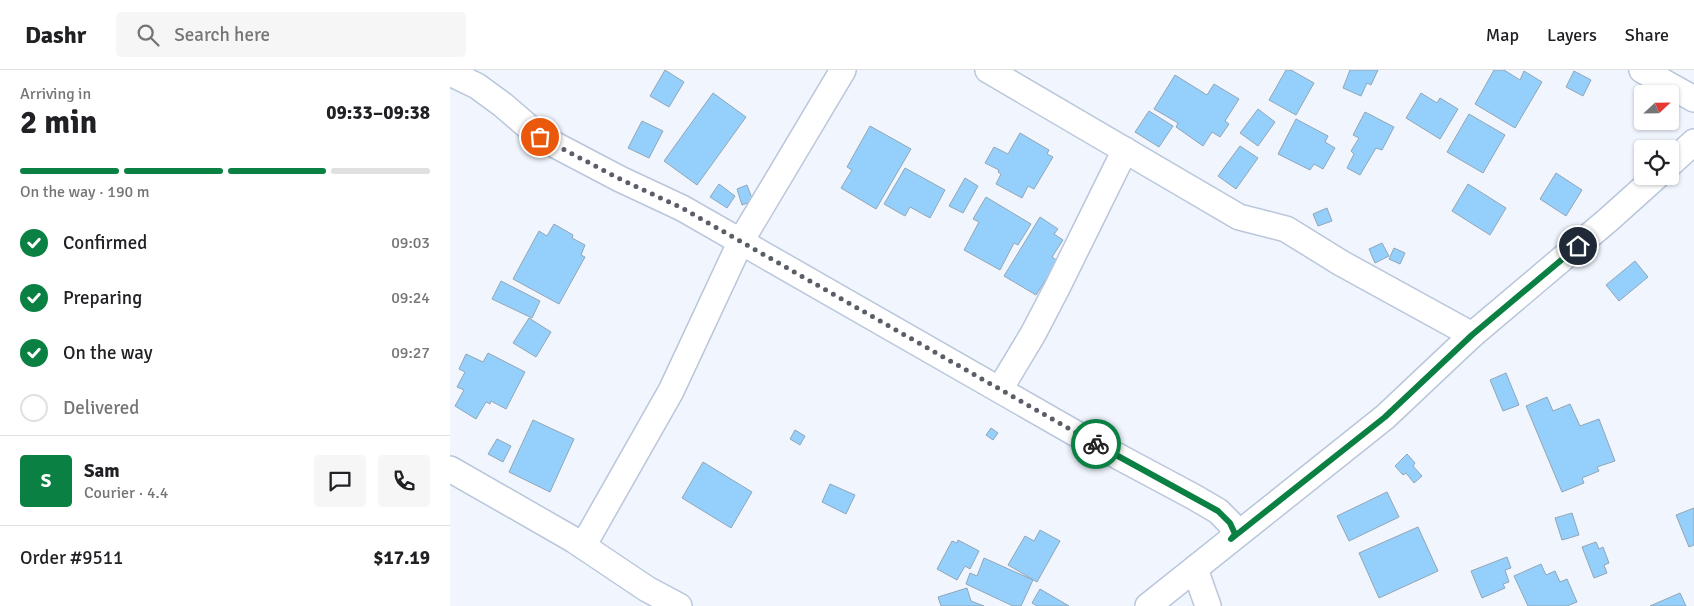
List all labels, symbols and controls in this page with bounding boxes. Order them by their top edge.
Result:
search box [116,12,466,57]
text: Dashr [25,20,86,50]
icon: search [134,21,162,49]
text: Search here [174,23,270,47]
text: Map [1486,24,1519,46]
text: Layers [1547,24,1597,46]
text: Share [1625,24,1669,46]
text: Arriving in [20,84,91,104]
north arrow [1634,85,1679,130]
map controls [1634,85,1679,185]
text: 09:33–09:38 [326,101,430,125]
text: 2 min [20,103,97,142]
pin [519,116,561,158]
icon: bag [526,123,554,151]
button: locate [1634,140,1679,185]
text: On the way · 190 m [20,182,150,202]
pin [1557,225,1599,267]
icon: check [20,229,48,257]
text: Confirmed [63,231,147,255]
icon: home [1564,232,1592,260]
text: 09:03 [391,233,430,253]
icon: check [20,284,48,312]
text: Preparing [63,286,142,310]
text: 09:24 [391,288,430,308]
icon: check [20,339,48,367]
text: On the way [63,341,153,365]
text: 09:27 [391,343,430,363]
text: Delivered [63,396,139,420]
courier [1071,419,1121,469]
icon: bike [1082,430,1110,458]
button: chat [314,455,366,507]
button: phone [378,455,430,507]
text: Sam [84,459,120,483]
text: S [41,469,51,493]
text: Courier · 4.4 [84,483,168,503]
text: Order #9511 [20,546,123,570]
text: $17.19 [373,546,430,570]

